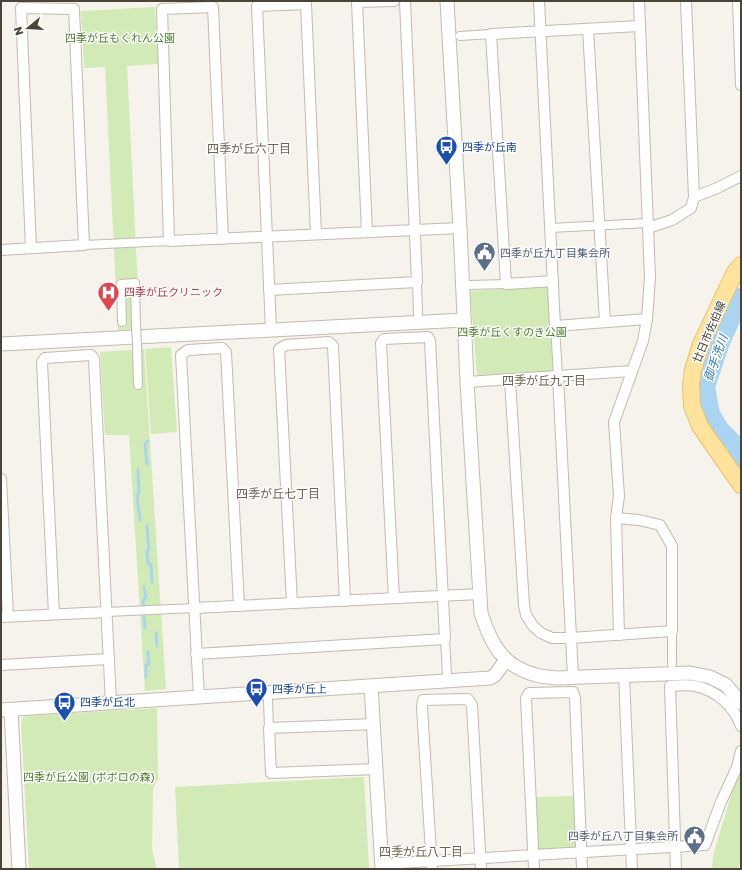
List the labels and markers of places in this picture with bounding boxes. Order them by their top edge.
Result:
bus stop icon: 四季が丘南 [434,134,460,167]
place label: 四季が丘南 [462,140,517,153]
public building icon: 四季が丘九丁目集会所 [471,240,497,273]
place label: 四季が丘九丁目集会所 [500,246,611,259]
hospital icon: 四季が丘クリニック [96,279,122,312]
place label: 四季が丘クリニック [124,285,223,298]
bus stop icon: 四季が丘上 [243,676,269,709]
place label: 四季が丘上 [272,682,327,695]
bus stop icon: 四季が丘北 [51,689,77,722]
place label: 四季が丘北 [80,695,135,708]
public building icon: 四季が丘八丁目集会所 [681,823,707,856]
place label: 四季が丘八丁目集会所 [568,829,679,842]

